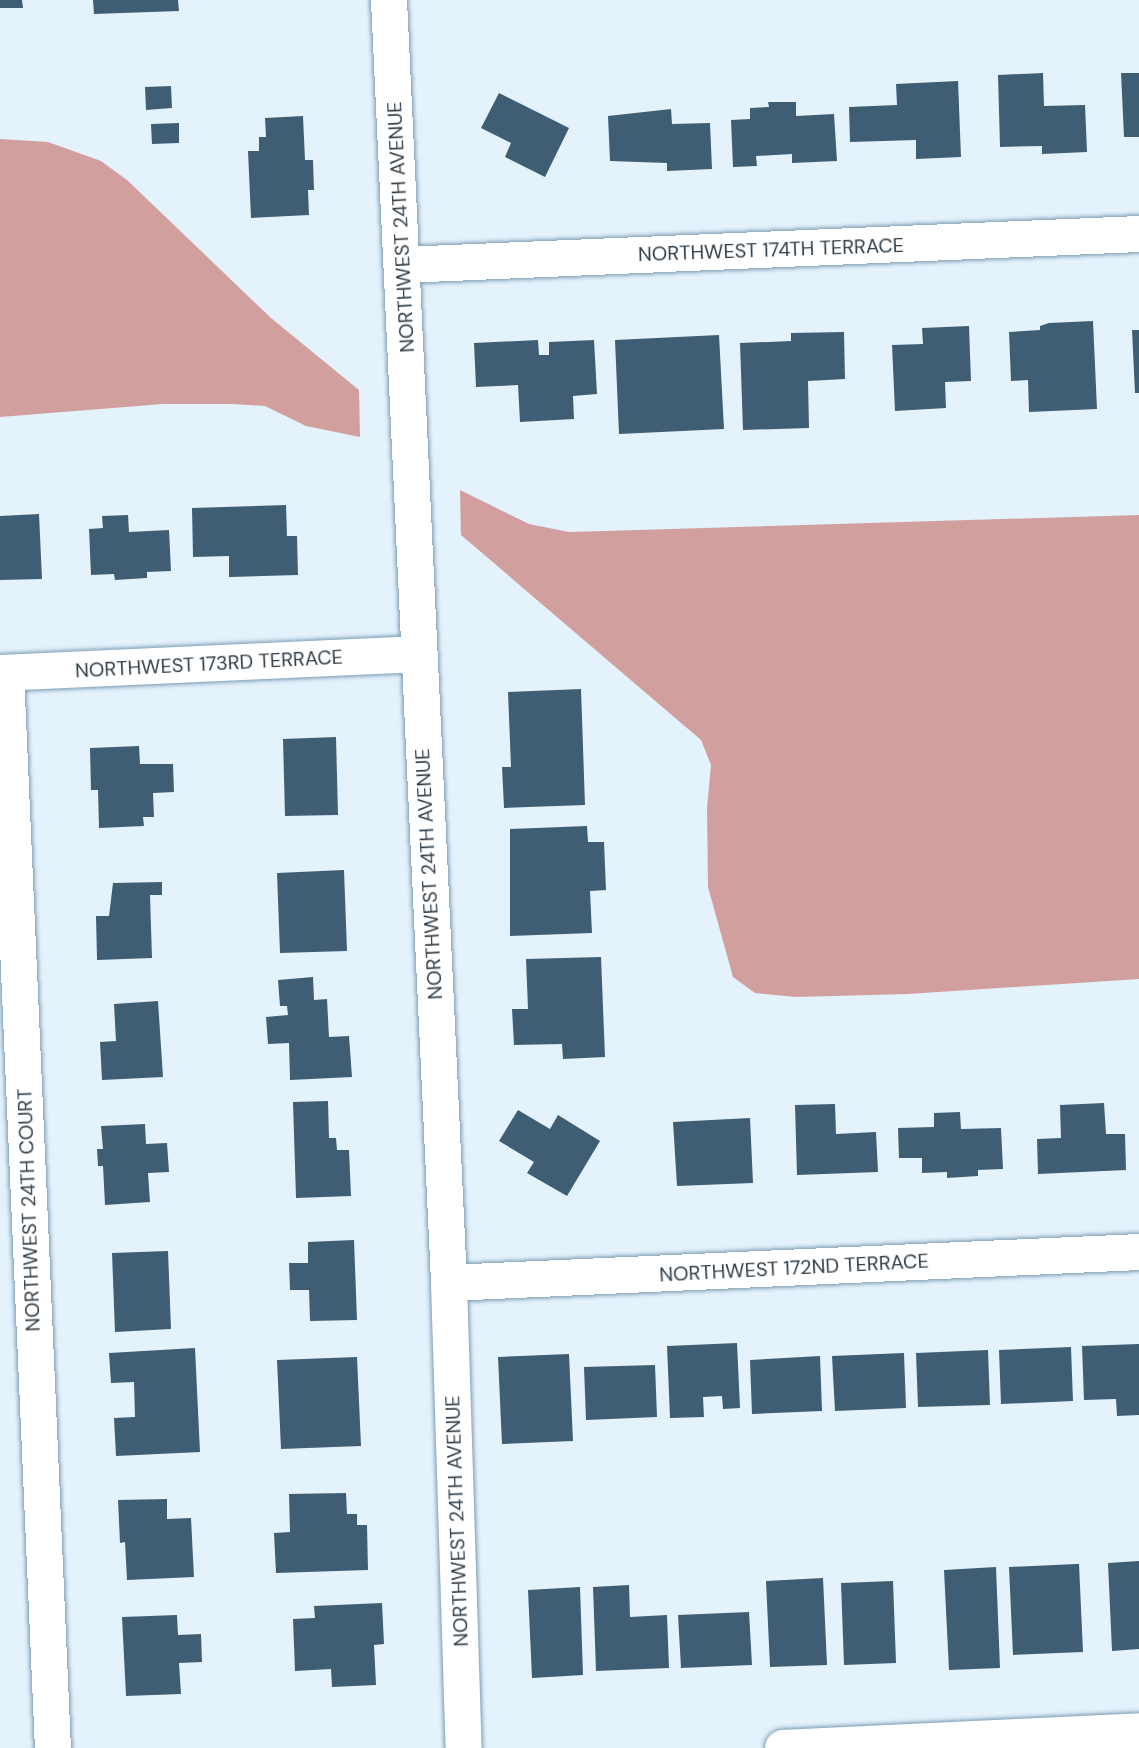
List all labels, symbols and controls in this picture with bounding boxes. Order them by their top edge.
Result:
street label: NORTHWEST 24TH AVENUE [382,101,420,353]
street label: NORTHWEST 174TH TERRACE [638,233,904,267]
street label: NORTHWEST 173RD TERRACE [75,645,343,683]
street label: NORTHWEST 24TH AVENUE [410,748,448,1000]
street label: NORTHWEST 24TH COURT [13,1088,45,1332]
street label: NORTHWEST 172ND TERRACE [659,1249,929,1287]
street label: NORTHWEST 24TH AVENUE [441,1395,473,1647]

